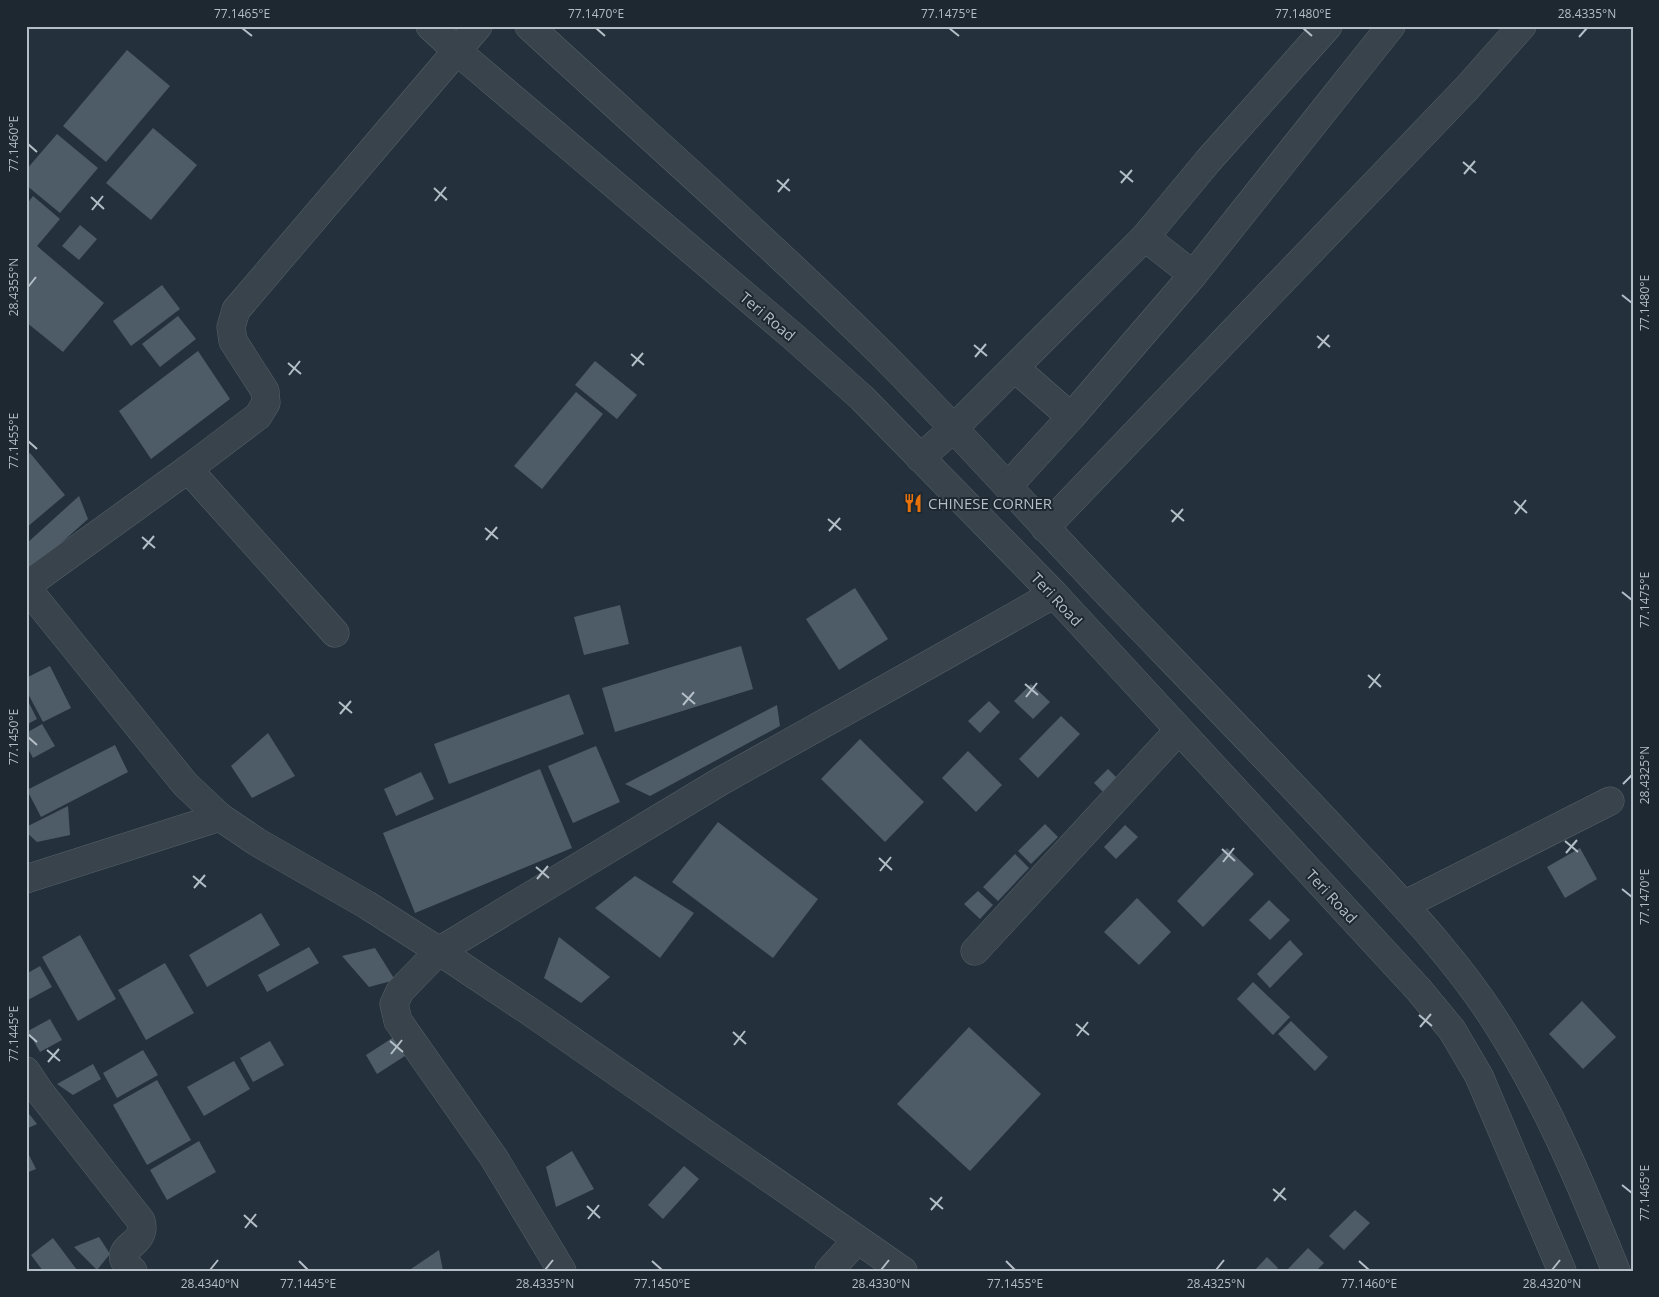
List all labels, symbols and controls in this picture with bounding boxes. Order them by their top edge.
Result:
text: 77.1465°E [214,5,270,22]
text: 77.1470°E [568,5,624,22]
text: 77.1475°E [921,5,977,22]
text: 77.1480°E [1275,5,1331,22]
text: 28.4335°N [1558,5,1616,22]
text: 77.1460°E [5,116,22,172]
text: 28.4355°N [5,258,22,316]
text: 77.1480°E [1636,275,1653,331]
street label: Teri Road [736,287,800,345]
text: 77.1455°E [5,413,22,469]
restaurant icon: CHINESE CORNER [902,492,924,514]
place label: CHINESE CORNER [928,493,1053,513]
street label: Teri Road [1027,568,1087,630]
text: 77.1475°E [1636,572,1653,628]
text: 77.1450°E [5,709,22,765]
text: 28.4325°N [1636,746,1653,804]
street label: Teri Road [1302,865,1362,927]
text: 77.1470°E [1636,869,1653,925]
text: 77.1445°E [5,1006,22,1062]
text: 77.1465°E [1636,1165,1653,1221]
text: 28.4340°N [181,1275,239,1292]
text: 77.1445°E [280,1275,336,1292]
text: 28.4335°N [516,1275,574,1292]
text: 77.1450°E [634,1275,690,1292]
text: 28.4330°N [852,1275,910,1292]
text: 77.1455°E [987,1275,1043,1292]
text: 28.4325°N [1187,1275,1245,1292]
text: 77.1460°E [1341,1275,1397,1292]
text: 28.4320°N [1523,1275,1581,1292]

